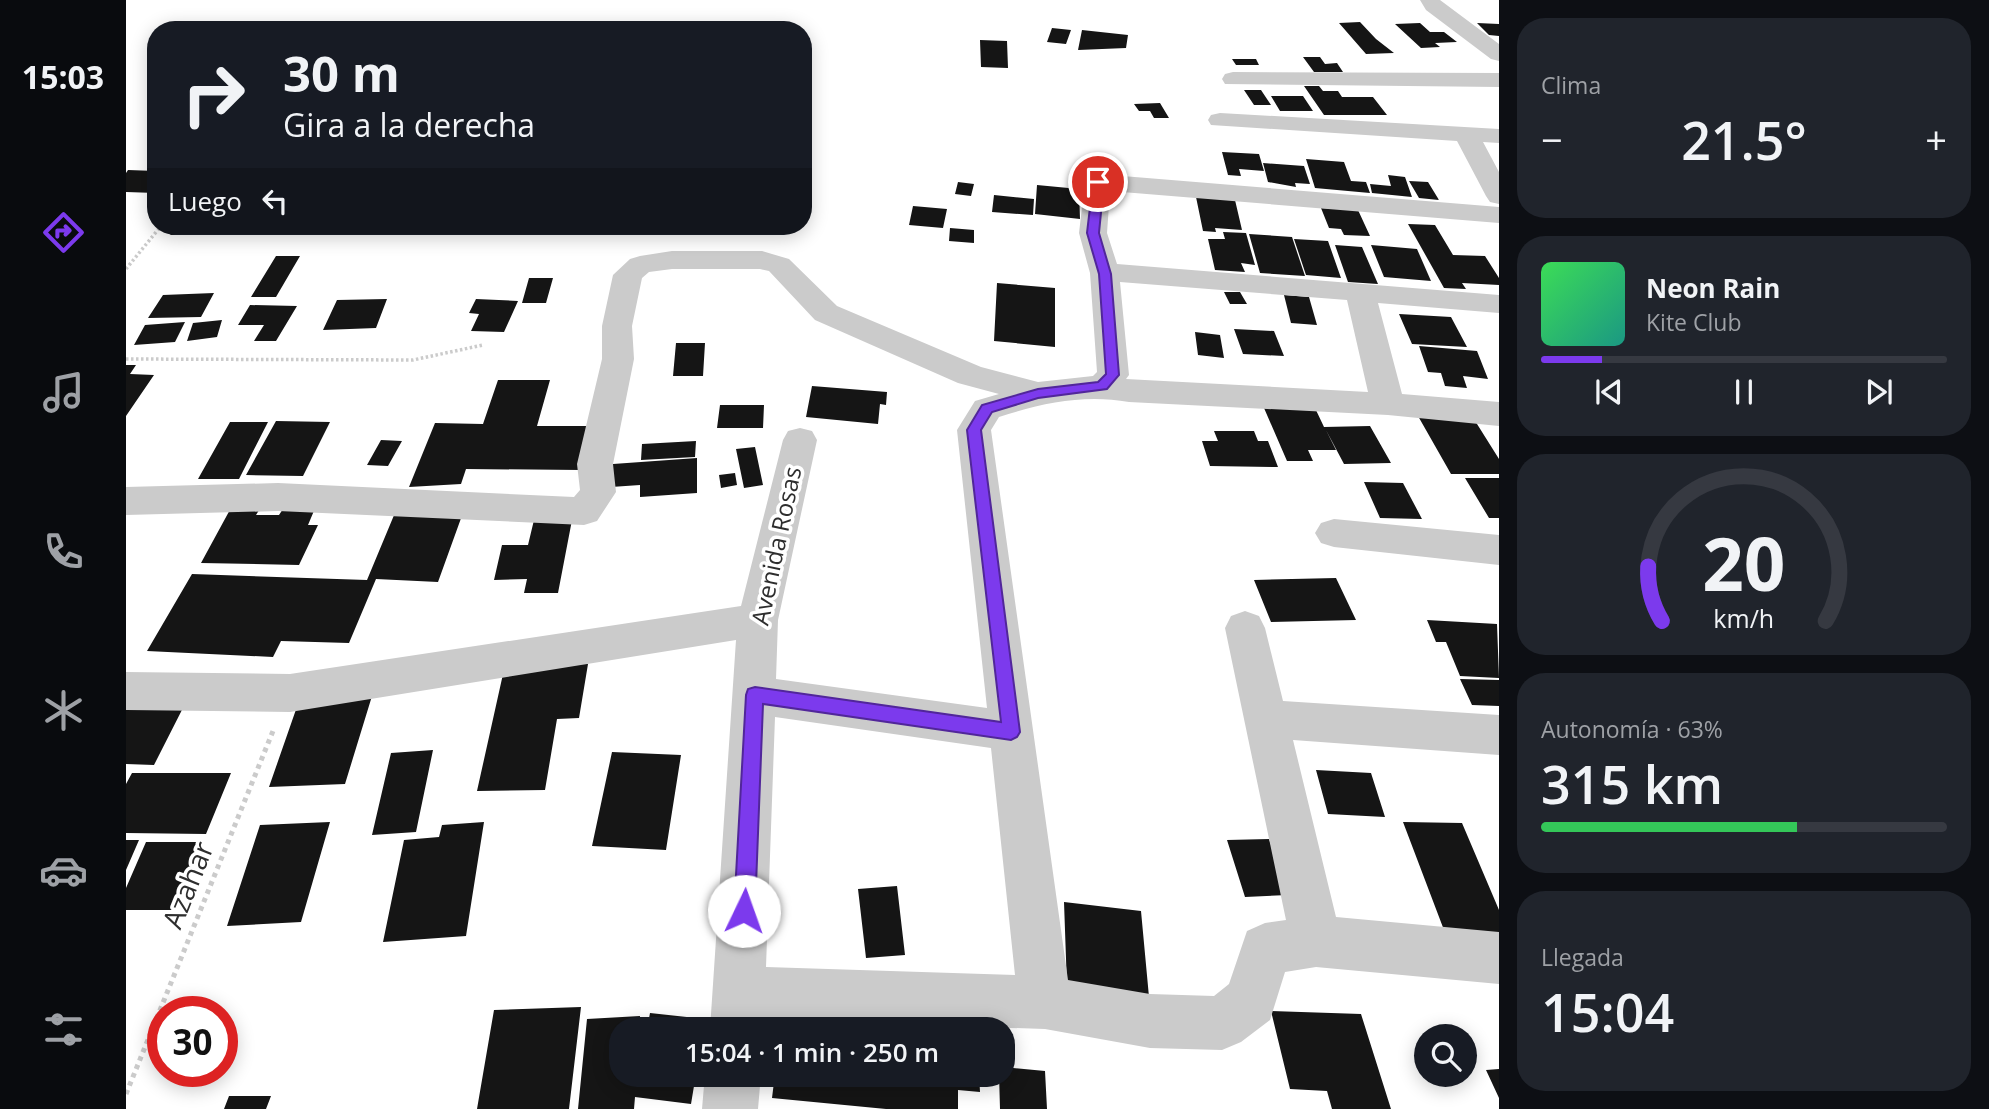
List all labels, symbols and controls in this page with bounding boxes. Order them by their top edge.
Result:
text: 30 m [283,40,400,106]
icon: right [168,49,259,140]
text: 15:03 [22,55,104,98]
text: Clima [1541,69,1601,101]
text: Gira a la derecha [283,103,535,146]
text: 21.5° [1681,104,1807,175]
text: − [1541,113,1563,165]
text: + [1925,113,1947,165]
pin [1068,152,1128,212]
icon: arrive [1079,163,1117,201]
icon: left [256,182,294,220]
text: Luego [168,183,242,219]
icon: directions [39,208,88,257]
text: Neon Rain [1646,270,1780,306]
text: Kite Club [1646,306,1741,338]
icon: music [39,368,88,417]
icon: previous [1590,373,1628,411]
icon: pause [1725,373,1763,411]
icon: next [1860,373,1898,411]
street label: Avenida Rosas [743,463,808,628]
text: 20 [1702,513,1786,612]
icon: phone [39,527,88,576]
text: km/h [1714,600,1774,634]
icon: climate [39,686,88,735]
text: Autonomía · 63% [1541,713,1723,745]
text: 315 km [1541,748,1723,819]
street label: Azahar [152,835,222,934]
icon: car [39,846,88,895]
position arrow [707,874,781,948]
text: Llegada [1541,941,1624,973]
text: 15:04 [1541,976,1674,1047]
speed limit sign: 30 [147,996,238,1087]
icon: filters [39,1005,88,1054]
map controls [1414,1024,1477,1087]
button: search [1414,1024,1477,1087]
text: 15:04 · 1 min · 250 m [685,1034,939,1070]

